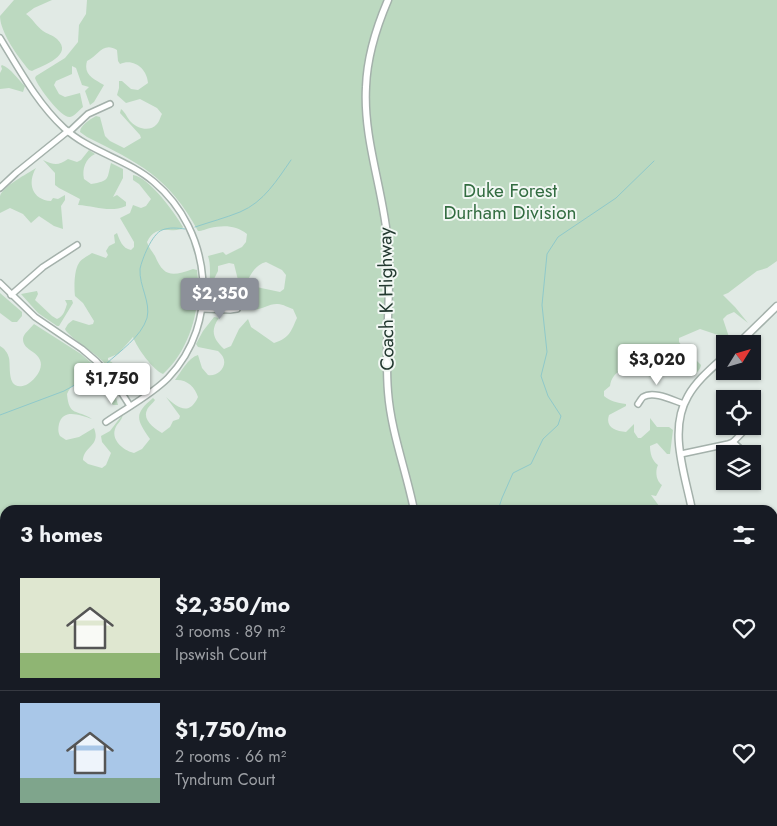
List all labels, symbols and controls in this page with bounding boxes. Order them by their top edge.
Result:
park label: Duke Forest Durham Division [443,177,577,226]
street label: Coach K Highway [371,226,401,371]
pin: $2,350 [179,278,261,320]
text: $2,350 [192,282,248,305]
north arrow [716,335,761,380]
map controls [716,335,761,490]
pin: $3,020 [616,344,698,386]
text: $3,020 [629,348,685,371]
pin: $1,750 [71,362,153,405]
text: $1,750 [85,367,139,390]
button: locate [716,390,761,435]
button: layers [716,445,761,490]
text: 3 homes [20,520,103,550]
icon: filters [730,521,758,549]
text: $2,350/mo [175,590,290,620]
icon: home [60,598,120,658]
icon: heart [730,614,758,642]
text: 3 rooms · 89 m² [175,620,285,643]
text: Ipswish Court [175,643,267,666]
text: $1,750/mo [175,715,287,745]
icon: home [60,723,120,783]
icon: heart [730,739,758,767]
text: 2 rooms · 66 m² [175,745,286,768]
text: Tyndrum Court [175,768,275,791]

